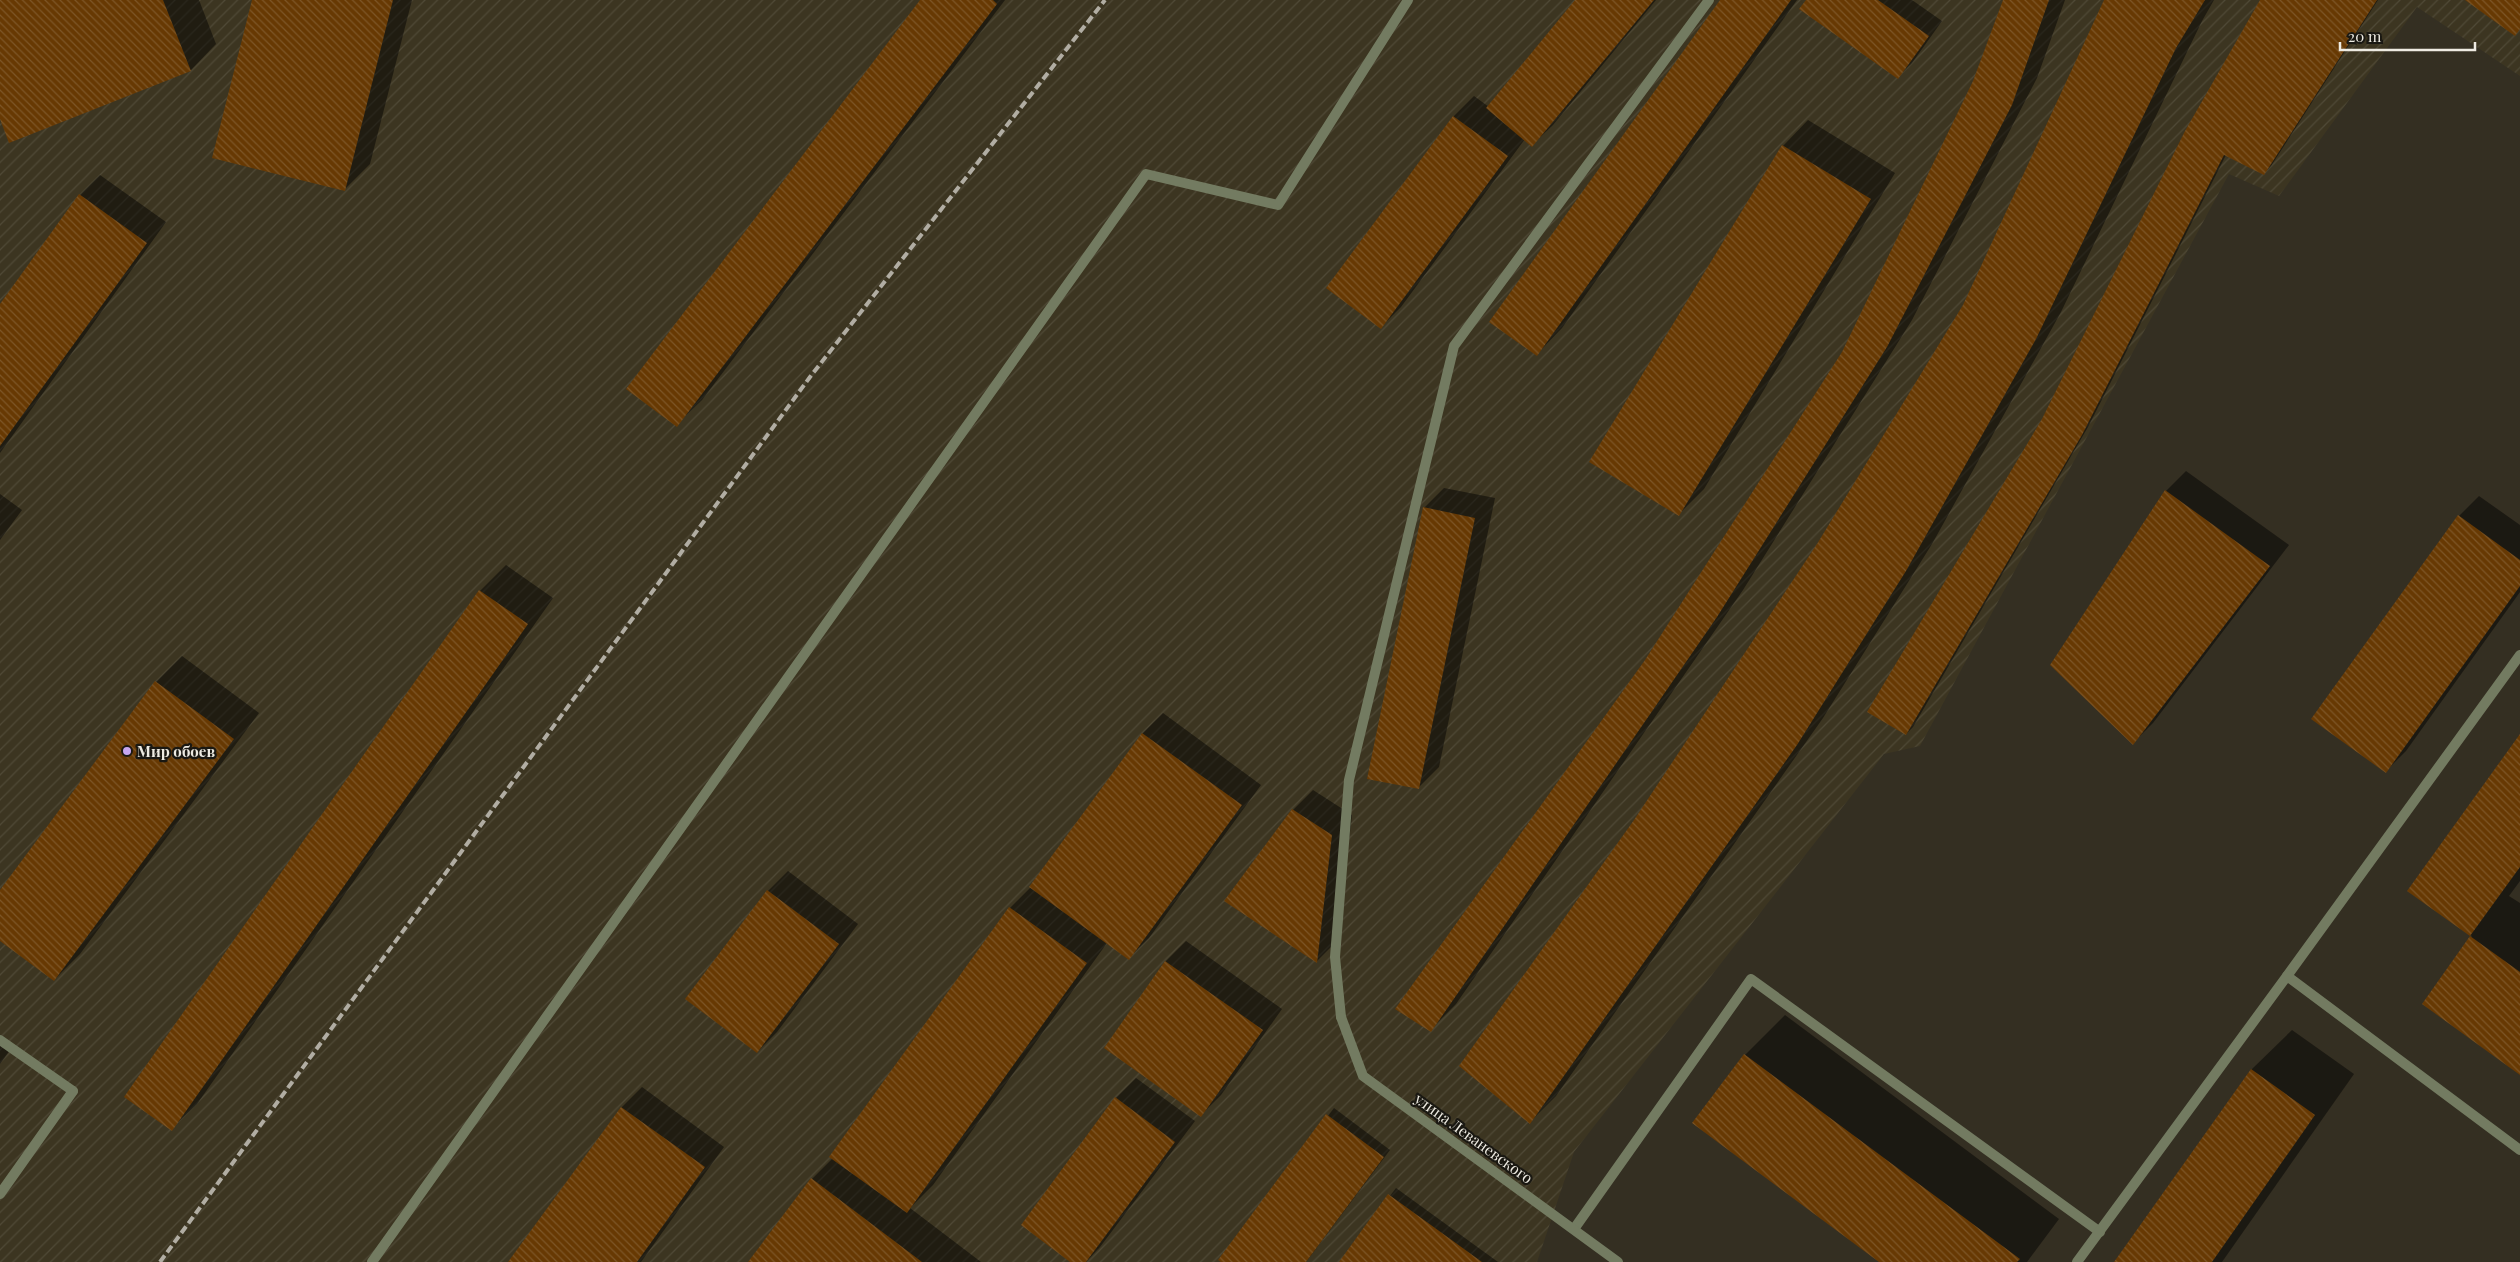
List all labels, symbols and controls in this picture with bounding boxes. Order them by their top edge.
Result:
scale bar [2340,20,2475,52]
text: 20 m [2348,26,2382,46]
place label: Мир обоев [137,741,215,761]
marker: Мир обоев [121,745,133,757]
street label: улица Леваневского [1410,1088,1537,1188]

